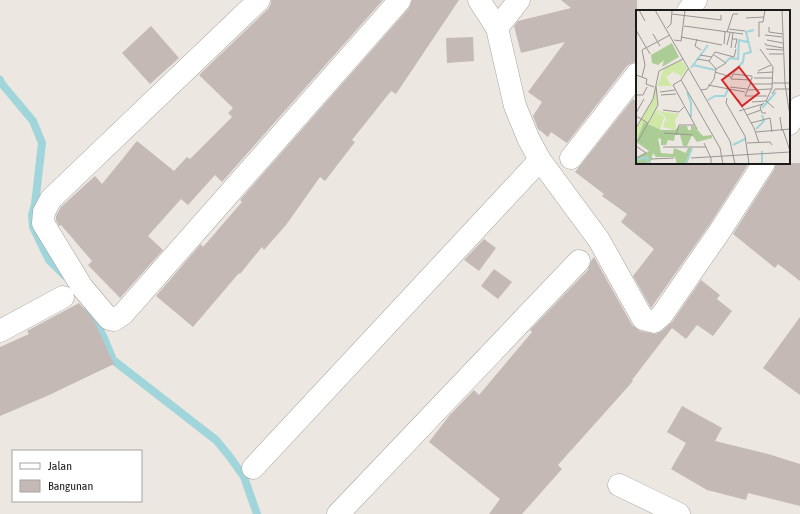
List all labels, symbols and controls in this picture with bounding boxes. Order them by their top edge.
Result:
inset map [636,10,790,164]
legend [12,450,142,502]
text: Jalan [48,459,72,473]
text: Bangunan [48,479,93,493]

